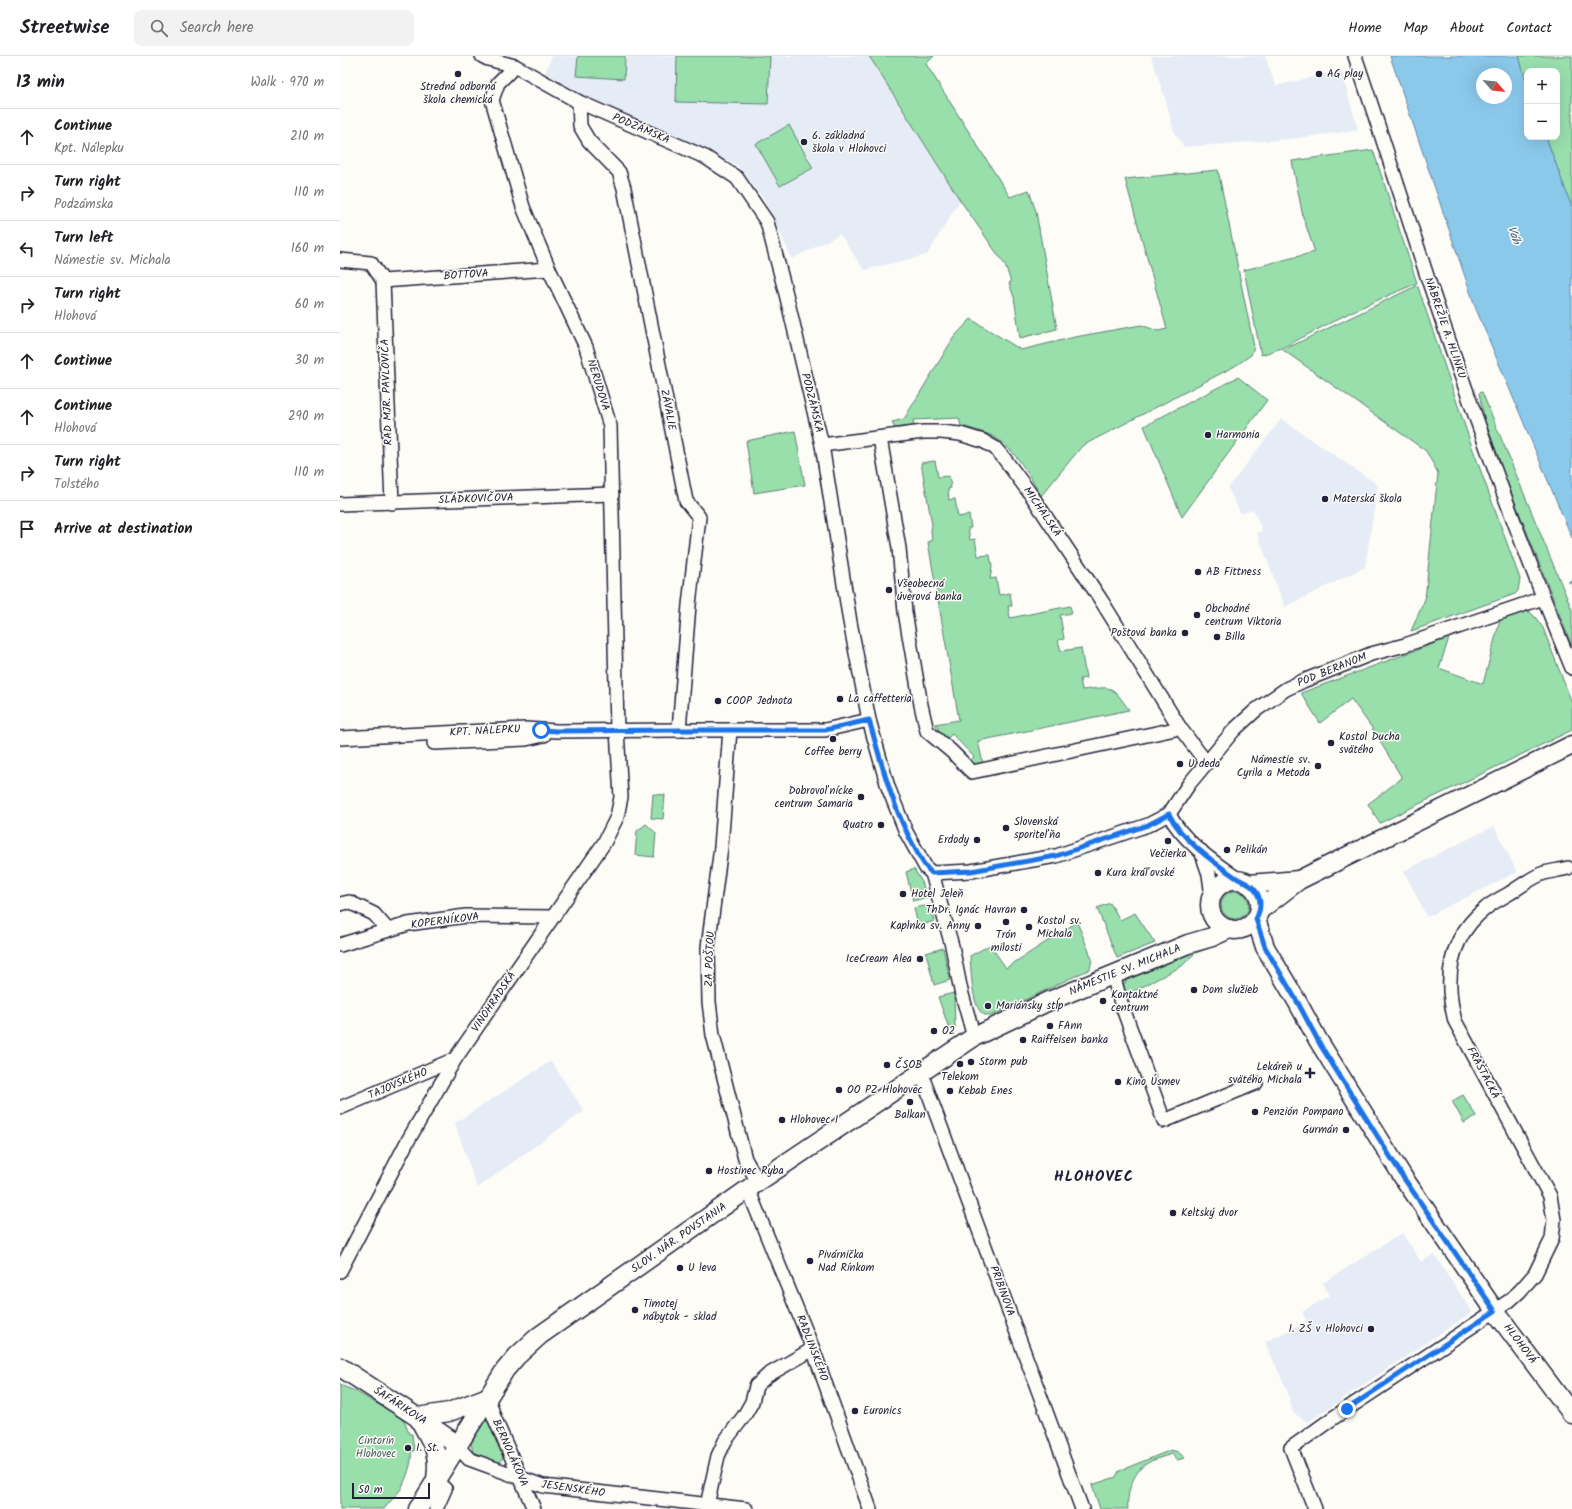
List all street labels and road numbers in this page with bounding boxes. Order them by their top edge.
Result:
street label: PODZÁMSKA [609,109,673,149]
street label: BOTTOVA [443,264,489,286]
street label: NÁBREŽIE A. HLINKU [1419,275,1471,381]
street label: RAD MJR. PAVLOVIČA [376,338,398,446]
street label: NERUDOVA [582,357,614,413]
street label: PODZÁMSKA [796,371,828,435]
street label: ZÁVALIE [655,388,681,433]
street label: MICHALSKÁ [1018,483,1066,541]
street label: SLÁDKOVIČOVA [438,489,514,509]
street label: POD BERANOM [1294,648,1370,692]
street label: KPT. NÁLEPKU [449,720,521,742]
street label: KOPERNÍKOVA [410,908,481,934]
street label: ZA POŠTOU [700,930,720,987]
street label: NÁMESTIE SV. MICHALA [1066,939,1184,1001]
street label: VINOHRADSKÁ [467,968,521,1036]
street label: FRAŠTACKÁ [1462,1044,1504,1103]
street label: TAJOVSKÉHO [365,1063,431,1105]
street label: SLOV. NÁR. POVSTANIA [627,1198,731,1278]
street label: PRIBINOVA [984,1263,1020,1319]
street label: RADLINSKÉHO [791,1312,833,1384]
street label: HLOHOVÁ [1499,1320,1541,1368]
street label: ŠAFÁRIKOVA [370,1382,431,1430]
street label: BERNOLÁKOVA [487,1416,533,1490]
street label: JESENSKÉHO [540,1476,606,1502]

